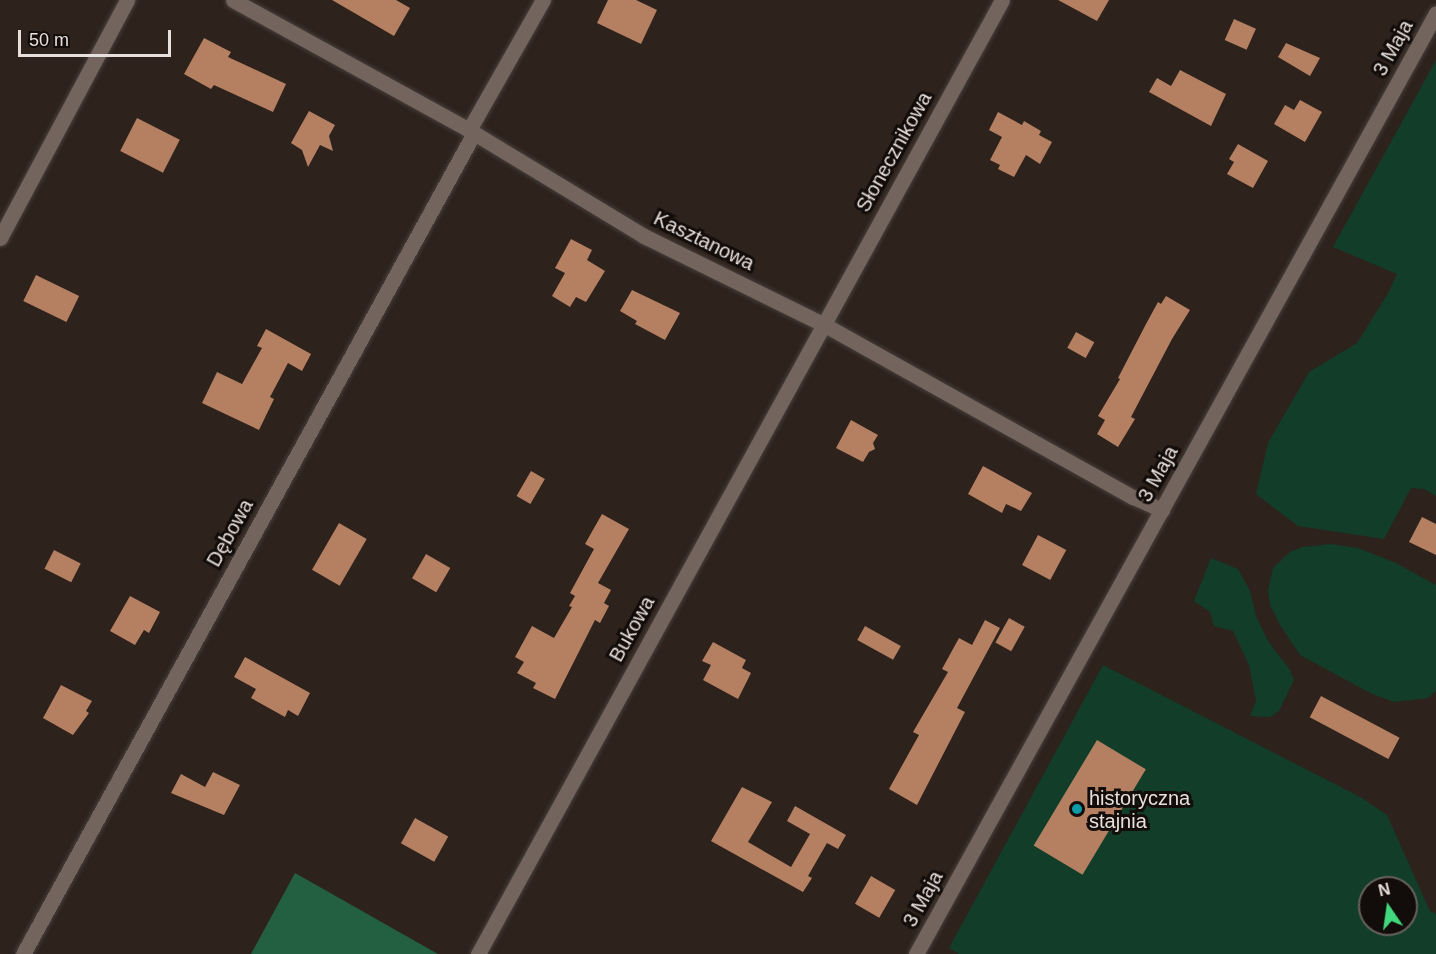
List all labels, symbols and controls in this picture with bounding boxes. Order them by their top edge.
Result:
street label: 3 Maja [1368,16,1418,80]
scale bar [21,18,174,56]
text: 50 m [29,30,69,50]
street label: Słonecznikowa [851,88,937,216]
street label: Kasztanowa [650,206,758,276]
street label: 3 Maja [1133,442,1183,506]
street label: Dębowa [202,495,258,571]
street label: Bukowa [604,592,660,666]
place label: historyczna stajnia [1089,786,1190,833]
marker: historyczna stajnia [1070,802,1084,816]
street label: 3 Maja [898,867,948,931]
north arrow [1358,876,1418,936]
text: N [1377,880,1392,900]

